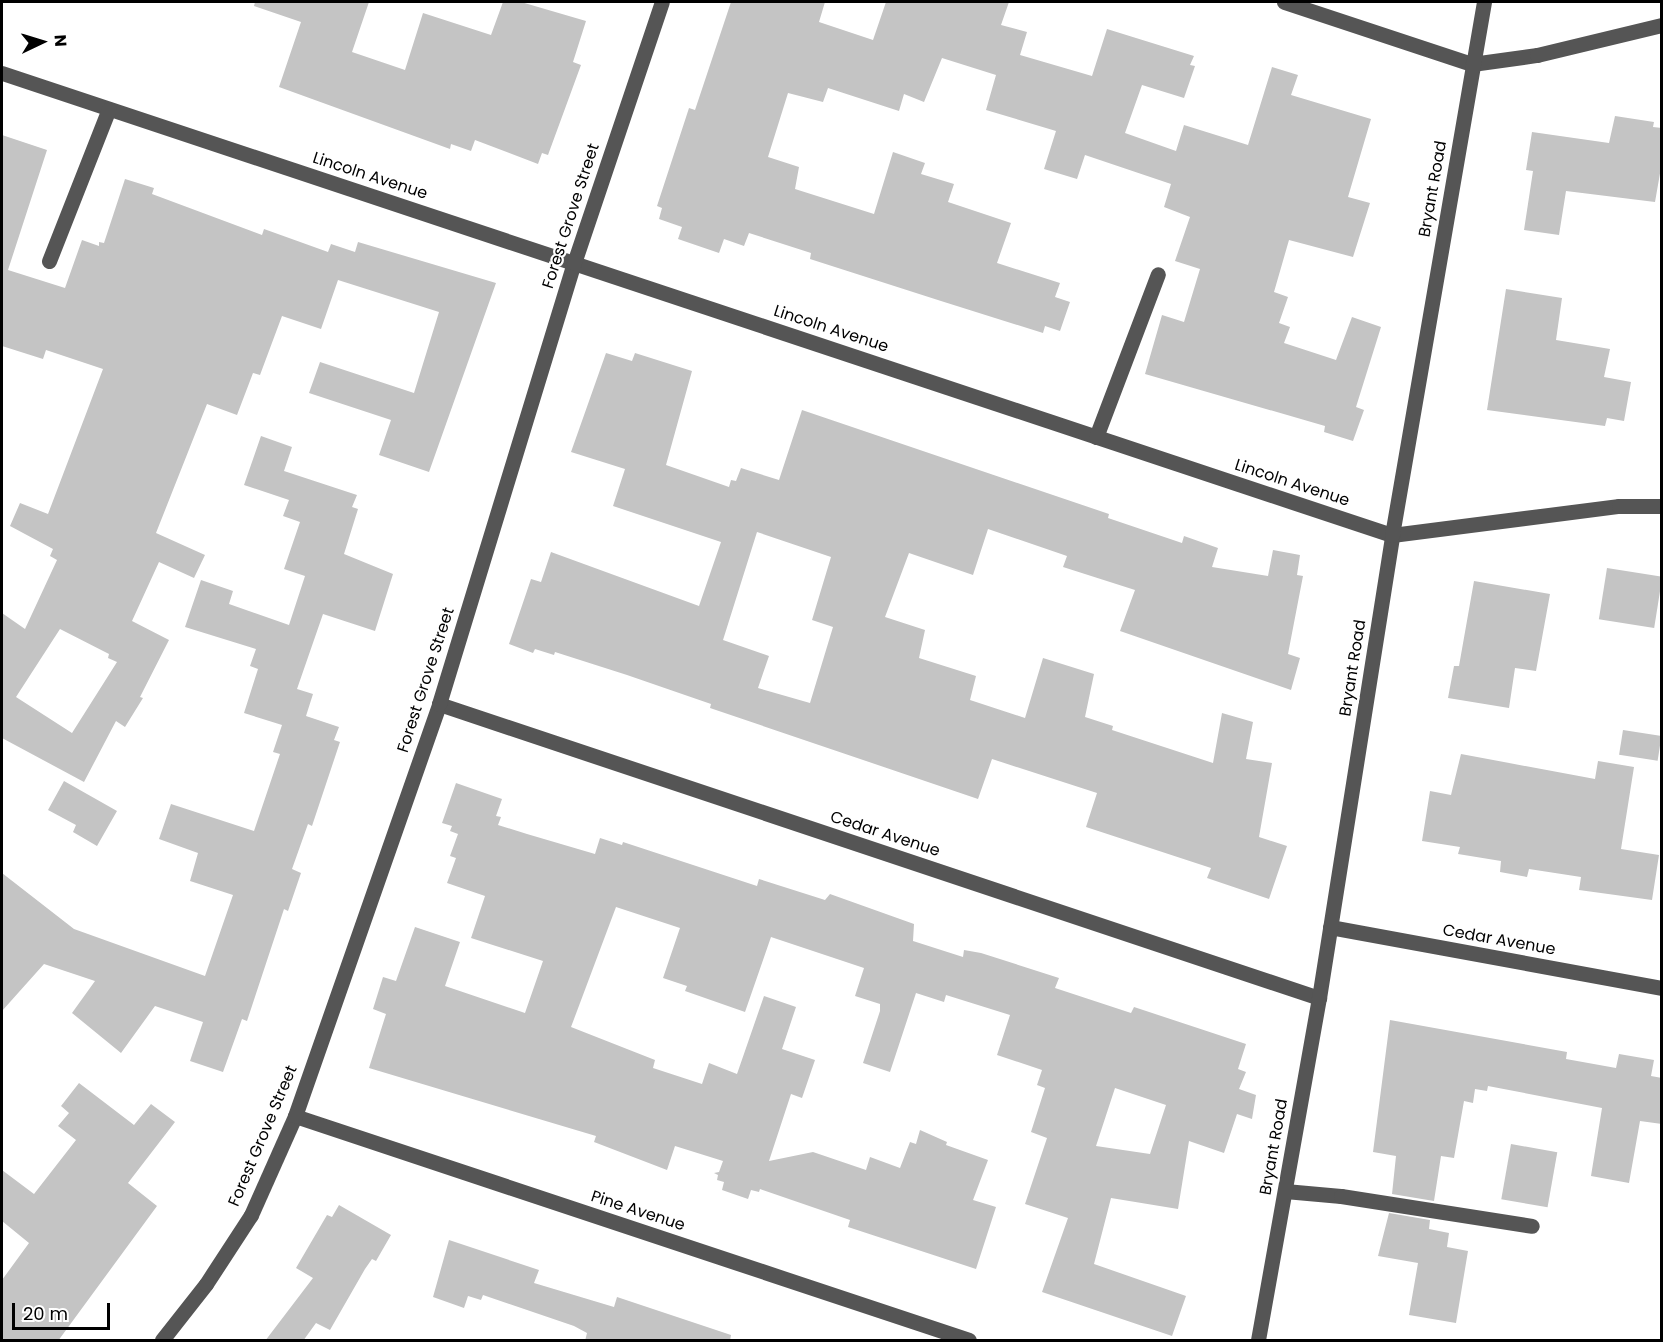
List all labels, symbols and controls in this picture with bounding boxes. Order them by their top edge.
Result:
north arrow [12,12,72,72]
text: N [49,34,72,48]
street label: Bryant Road [1415,139,1451,239]
street label: Forest Grove Street [538,141,604,291]
street label: Lincoln Avenue [310,148,430,204]
street label: Lincoln Avenue [771,301,891,357]
street label: Lincoln Avenue [1232,455,1352,511]
street label: Forest Grove Street [393,605,459,755]
street label: Bryant Road [1336,618,1370,718]
street label: Cedar Avenue [828,807,942,861]
street label: Cedar Avenue [1441,921,1557,959]
street label: Forest Grove Street [225,1063,301,1209]
street label: Bryant Road [1256,1097,1292,1197]
street label: Pine Avenue [589,1187,687,1235]
scale bar [15,1291,112,1329]
text: 20 m [23,1301,68,1326]

